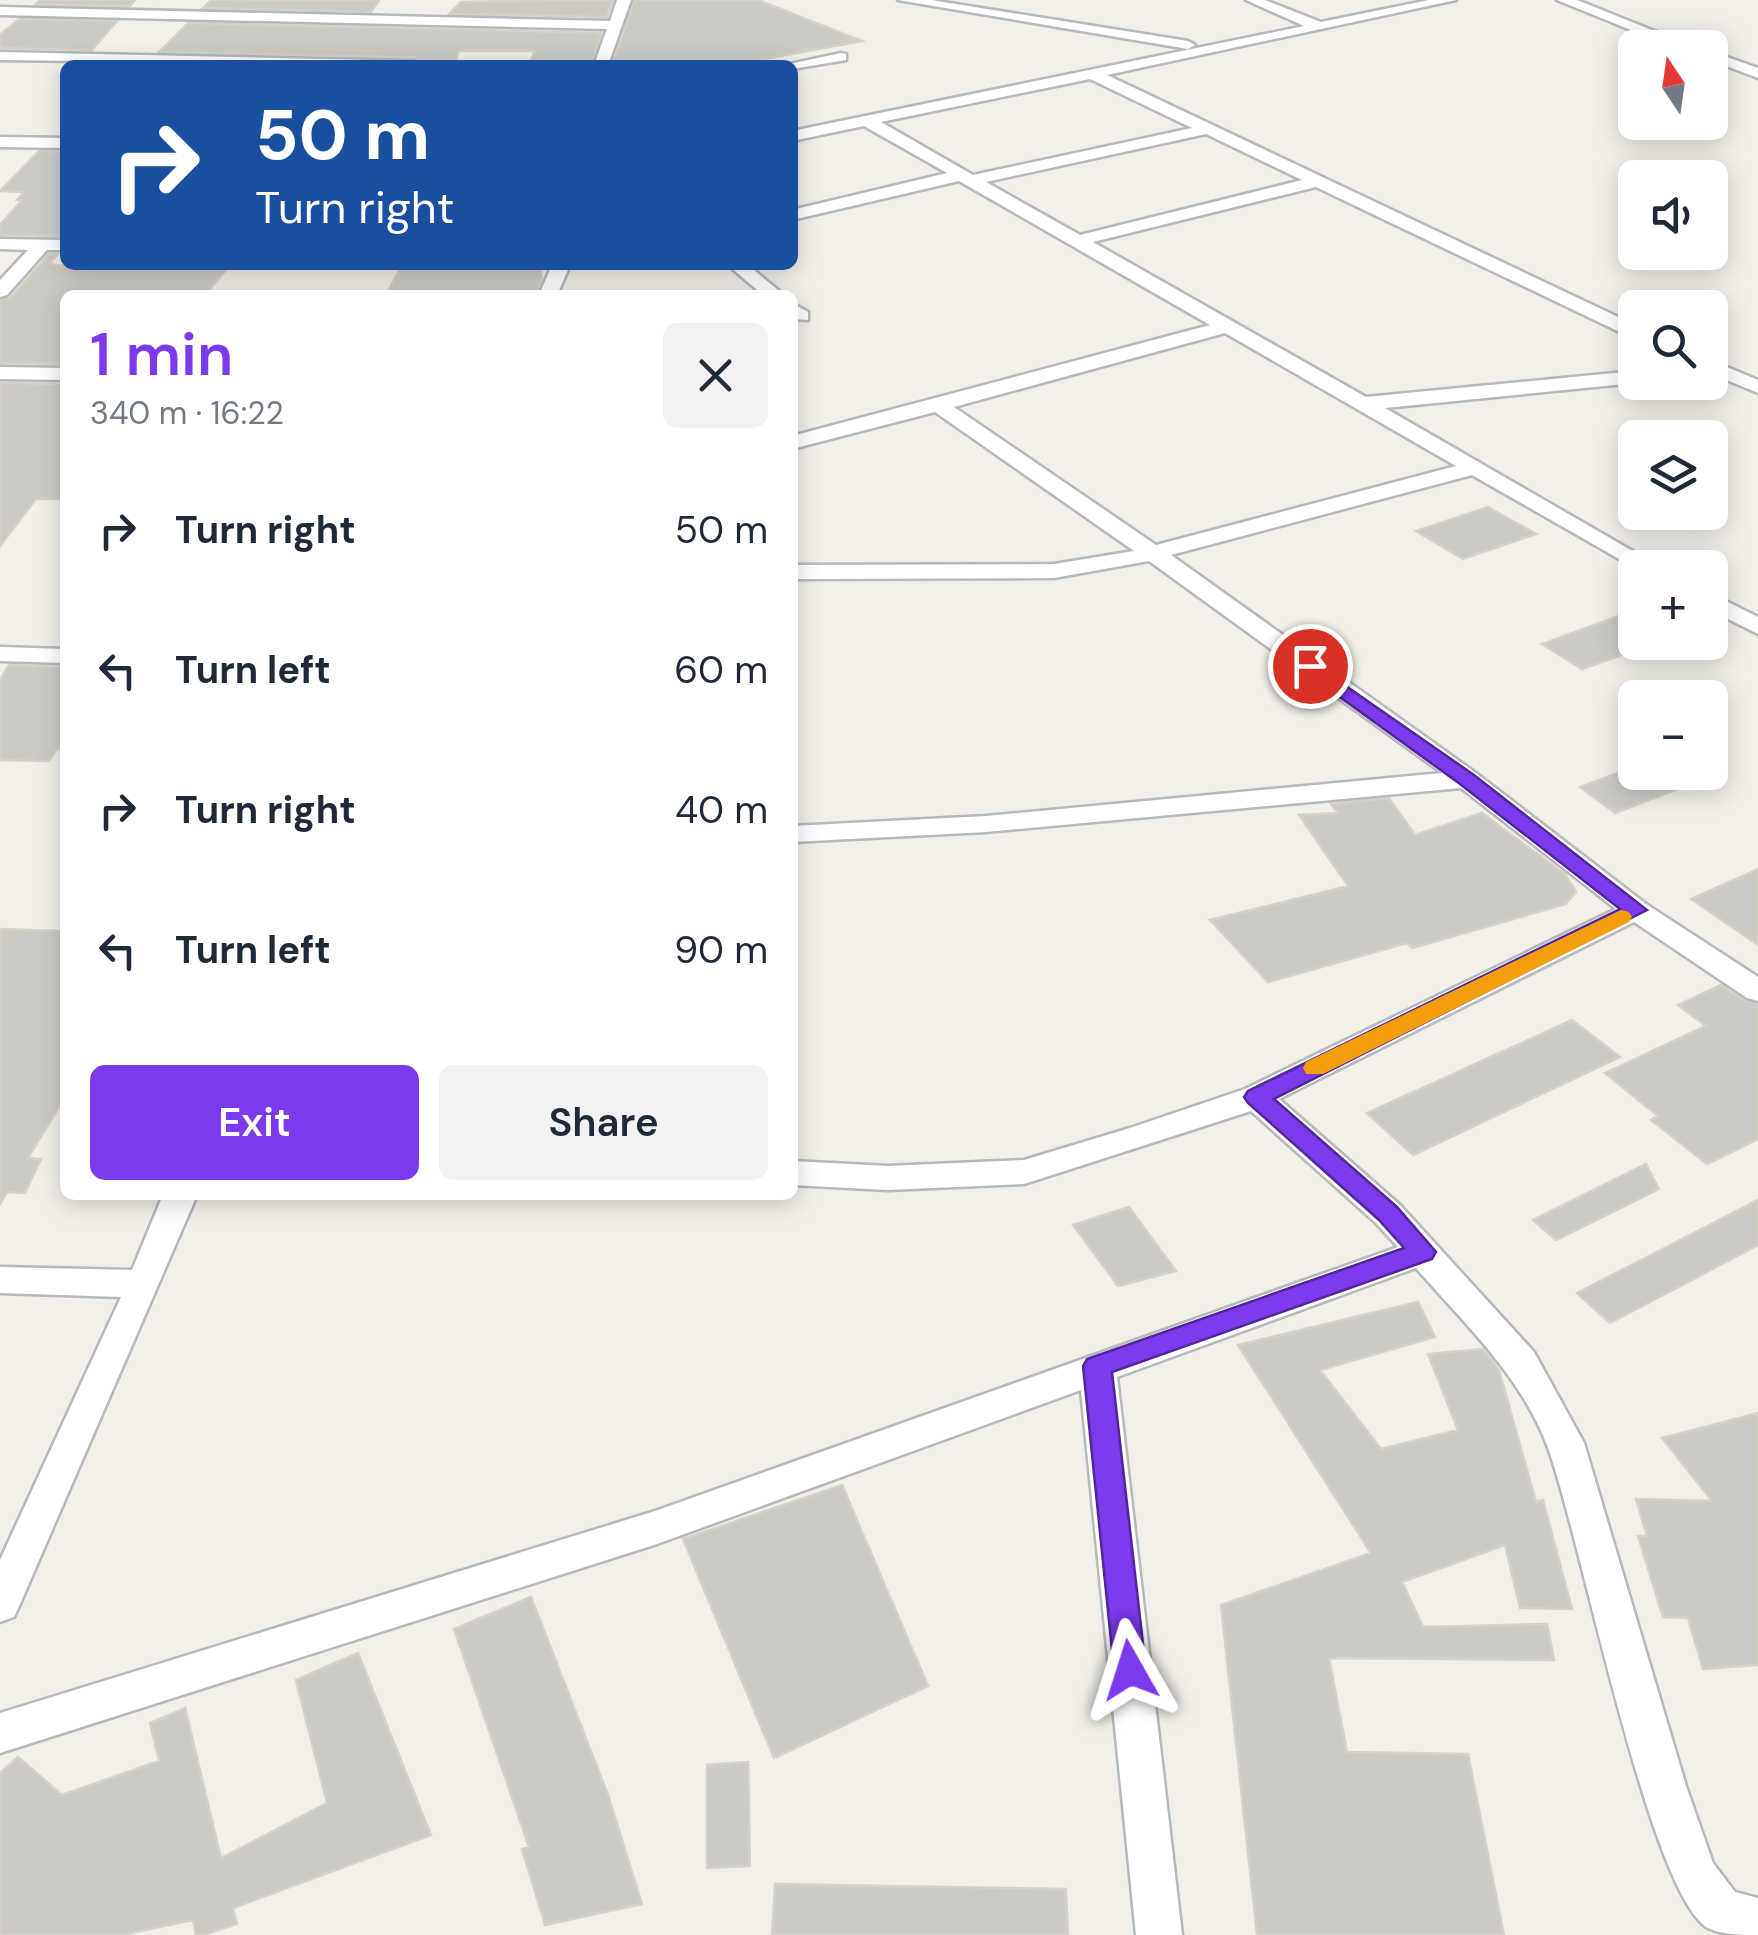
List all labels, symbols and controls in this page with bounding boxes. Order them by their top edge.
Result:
north arrow [1618,30,1728,140]
map controls [1618,30,1728,790]
text: 50 m [255,90,430,181]
icon: right [90,100,220,230]
button: sound [1618,160,1728,270]
text: Turn right [255,178,454,237]
button: search [1618,290,1728,400]
text: 1 min [90,315,233,394]
button: close [663,323,768,428]
text: 340 m · 16:22 [90,392,284,434]
button: layers [1618,420,1728,530]
icon: right [90,503,145,558]
text: Turn right [175,505,356,555]
text: 50 m [675,505,768,555]
button: + [1618,550,1728,660]
pin [1268,624,1353,709]
icon: arrive [1283,639,1338,694]
icon: left [90,643,145,698]
text: Turn left [175,645,331,695]
text: 60 m [674,645,768,695]
button: − [1618,680,1728,790]
icon: right [90,783,145,838]
text: Turn right [175,785,356,835]
text: 40 m [675,785,768,835]
icon: left [90,923,145,978]
text: Turn left [175,925,331,975]
text: 90 m [674,925,768,975]
button: Exit [90,1065,419,1180]
button: Share [439,1065,768,1180]
position arrow [1078,1618,1182,1722]

